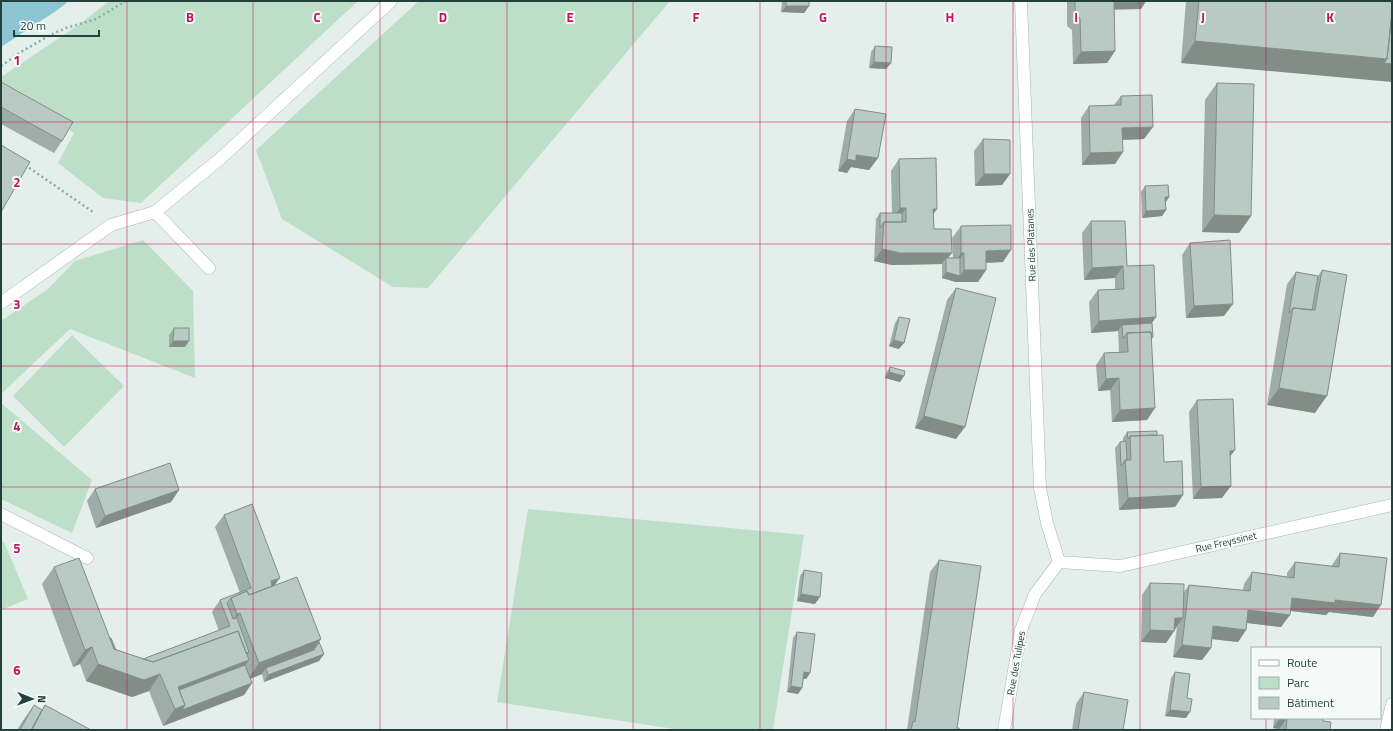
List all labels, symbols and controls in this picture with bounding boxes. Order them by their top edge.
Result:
text: B [186,7,194,27]
text: C [313,7,321,27]
text: D [439,7,447,27]
text: E [566,7,574,27]
text: F [693,7,700,27]
text: G [819,7,827,27]
text: H [946,7,954,27]
text: I [1074,7,1078,27]
text: J [1201,7,1205,27]
text: K [1326,7,1334,27]
scale bar [14,12,99,38]
text: 20 m [20,16,46,35]
text: 1 [13,50,21,70]
text: 2 [13,172,21,192]
street label: Rue des Platanes [1022,208,1040,282]
text: 3 [13,294,21,314]
text: 4 [13,416,21,436]
street label: Rue Freyssinet [1194,528,1258,556]
text: 5 [13,538,21,558]
street label: Rue des Tulipes [1003,629,1029,696]
legend [1251,647,1381,719]
text: Route [1287,653,1317,672]
text: 6 [13,660,21,680]
text: Parc [1287,673,1309,692]
north arrow [12,679,52,719]
text: Bâtiment [1287,693,1335,712]
text: N [34,695,50,703]

